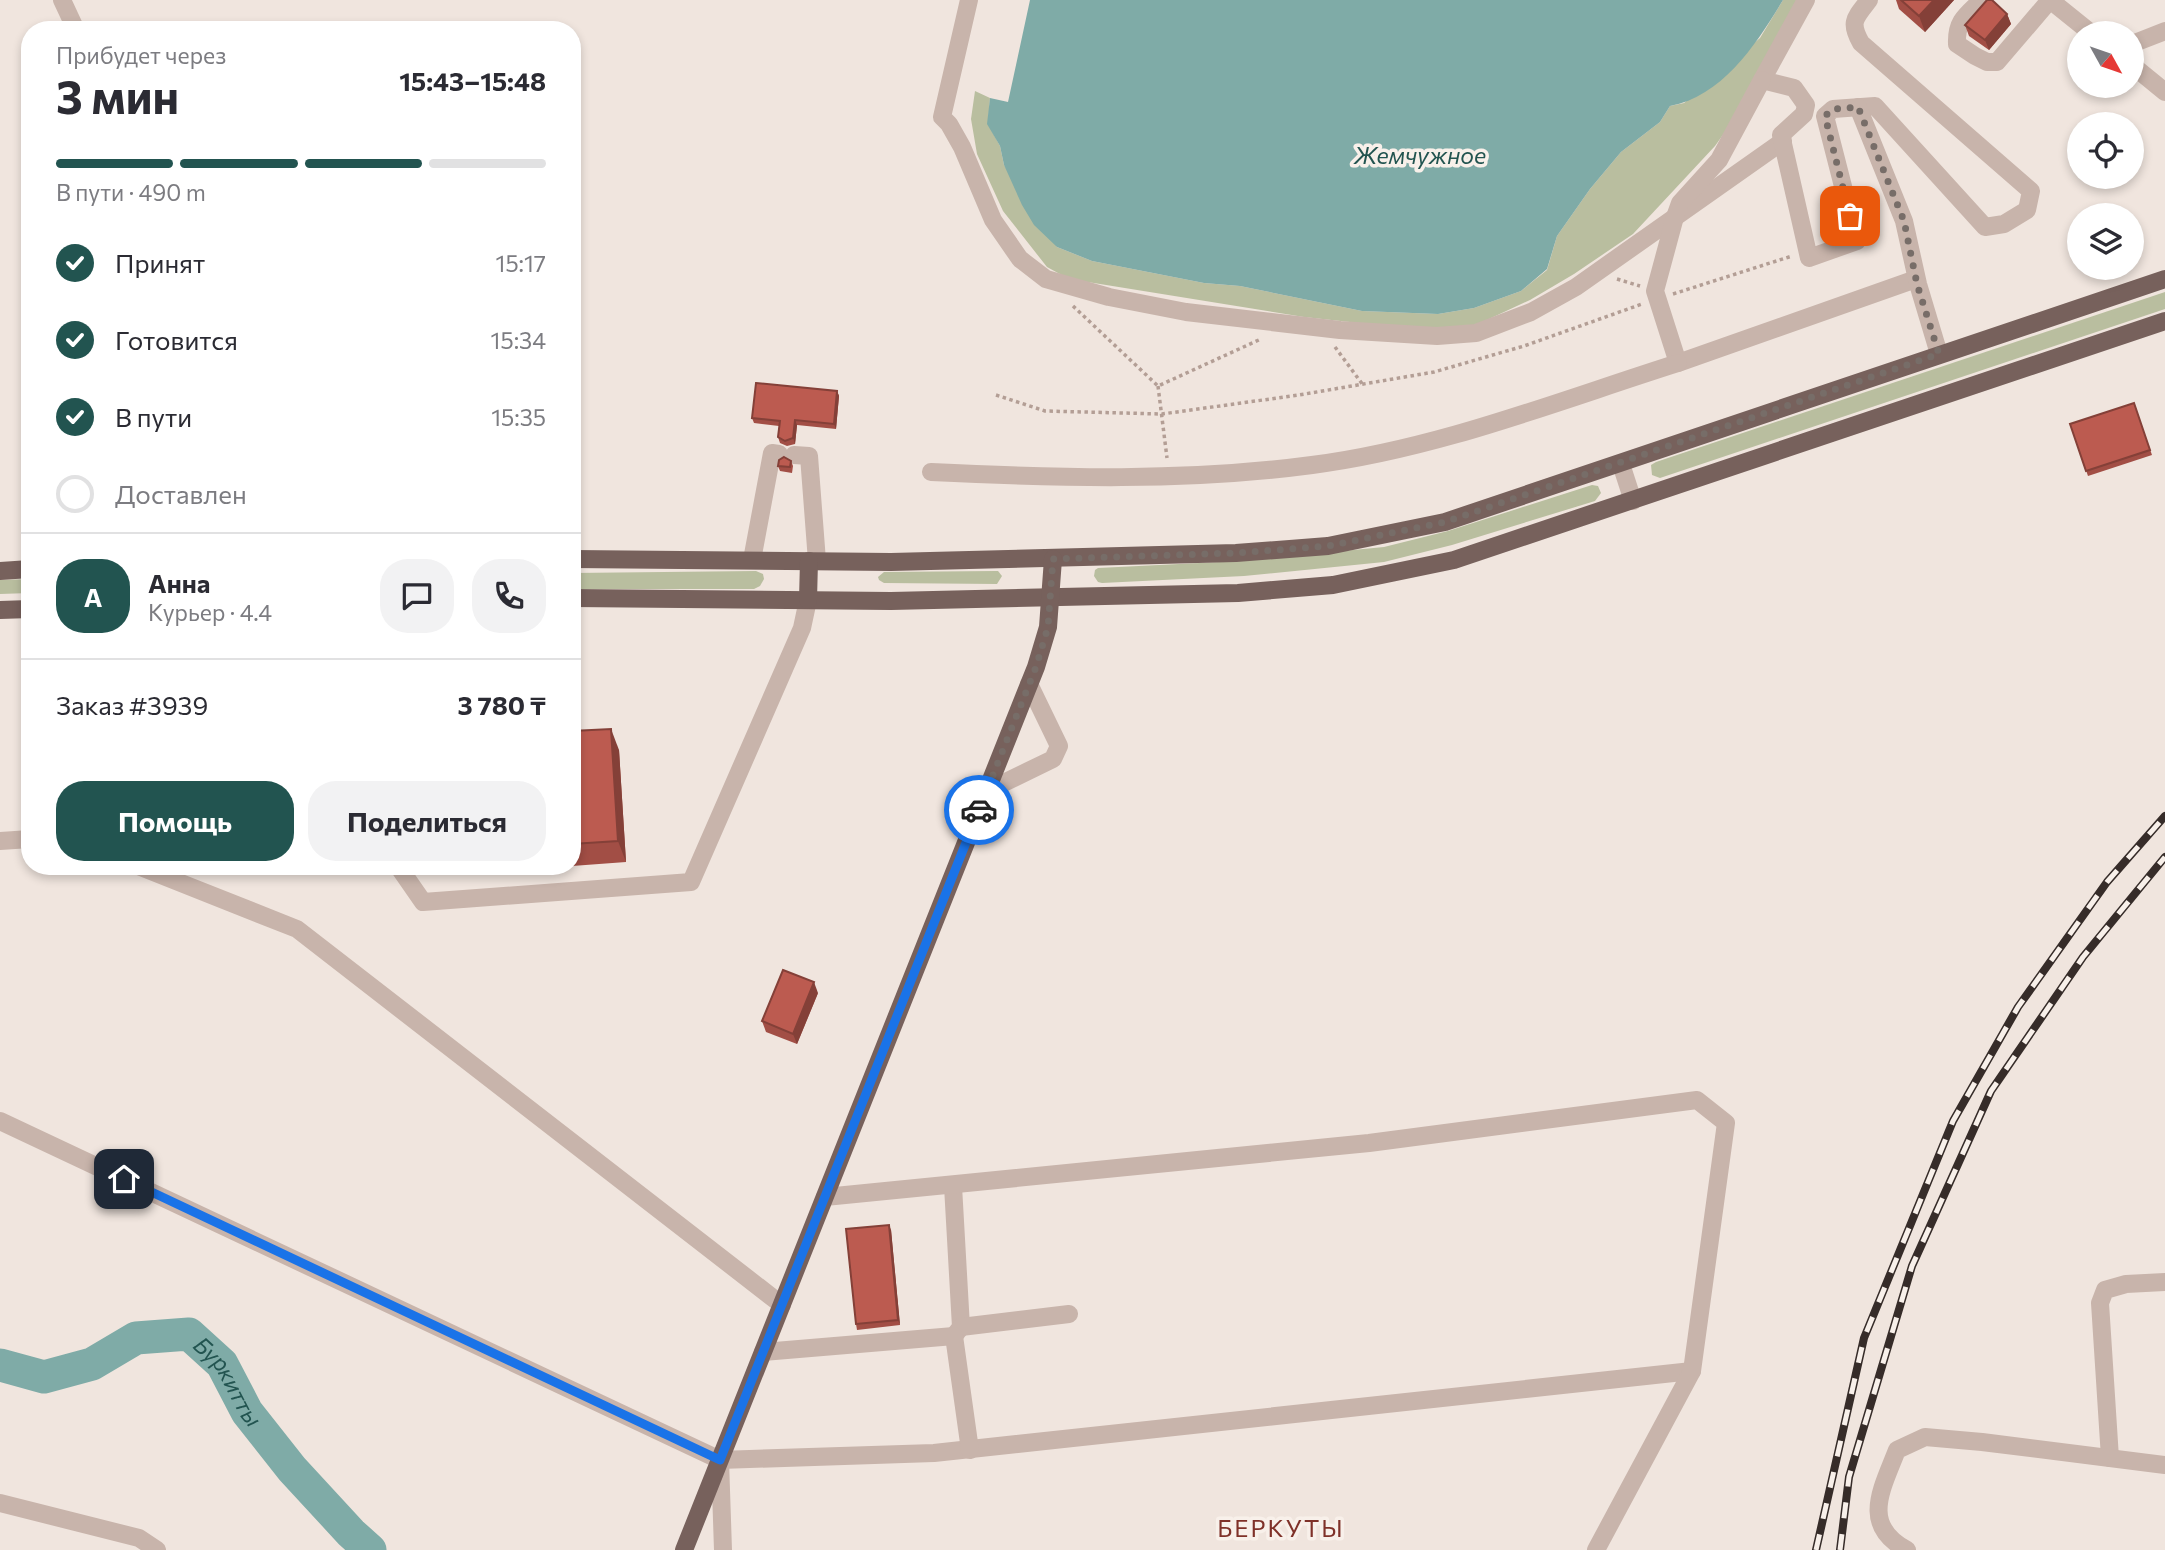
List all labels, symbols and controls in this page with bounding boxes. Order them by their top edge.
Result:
north arrow [2067,21,2144,98]
map controls [2067,21,2144,280]
text: Прибудет через [56,41,226,69]
text: 15:43–15:48 [399,65,546,96]
text: 3 мин [56,67,179,123]
button: locate [2067,112,2144,189]
water label: Жемчужное [1353,141,1486,169]
text: В пути · 490 m [56,178,206,206]
pin [1820,186,1880,246]
icon: bag [1831,197,1869,235]
button: layers [2067,203,2144,280]
icon: check [56,244,94,282]
text: Принят [115,247,205,278]
text: 15:17 [496,249,546,277]
icon: check [56,321,94,359]
text: Готовится [115,324,238,355]
text: 15:34 [491,326,546,354]
icon: check [56,398,94,436]
text: В пути [115,401,192,432]
text: 15:35 [491,403,546,431]
text: Доставлен [115,478,247,509]
button: chat [380,559,454,633]
button: phone [472,559,546,633]
text: Анна [148,567,210,598]
text: А [84,581,102,612]
text: Курьер · 4.4 [148,598,272,626]
text: Заказ #3939 [56,689,208,720]
text: 3 780 ₸ [457,689,546,720]
courier [944,775,1014,845]
button: Помощь [56,781,294,861]
button: Поделиться [308,781,546,861]
icon: car [960,791,998,829]
pin [94,1149,154,1209]
icon: home [105,1160,143,1198]
water label: Буркитты [188,1330,268,1432]
district label: БЕРКУТЫ [1217,1513,1345,1542]

